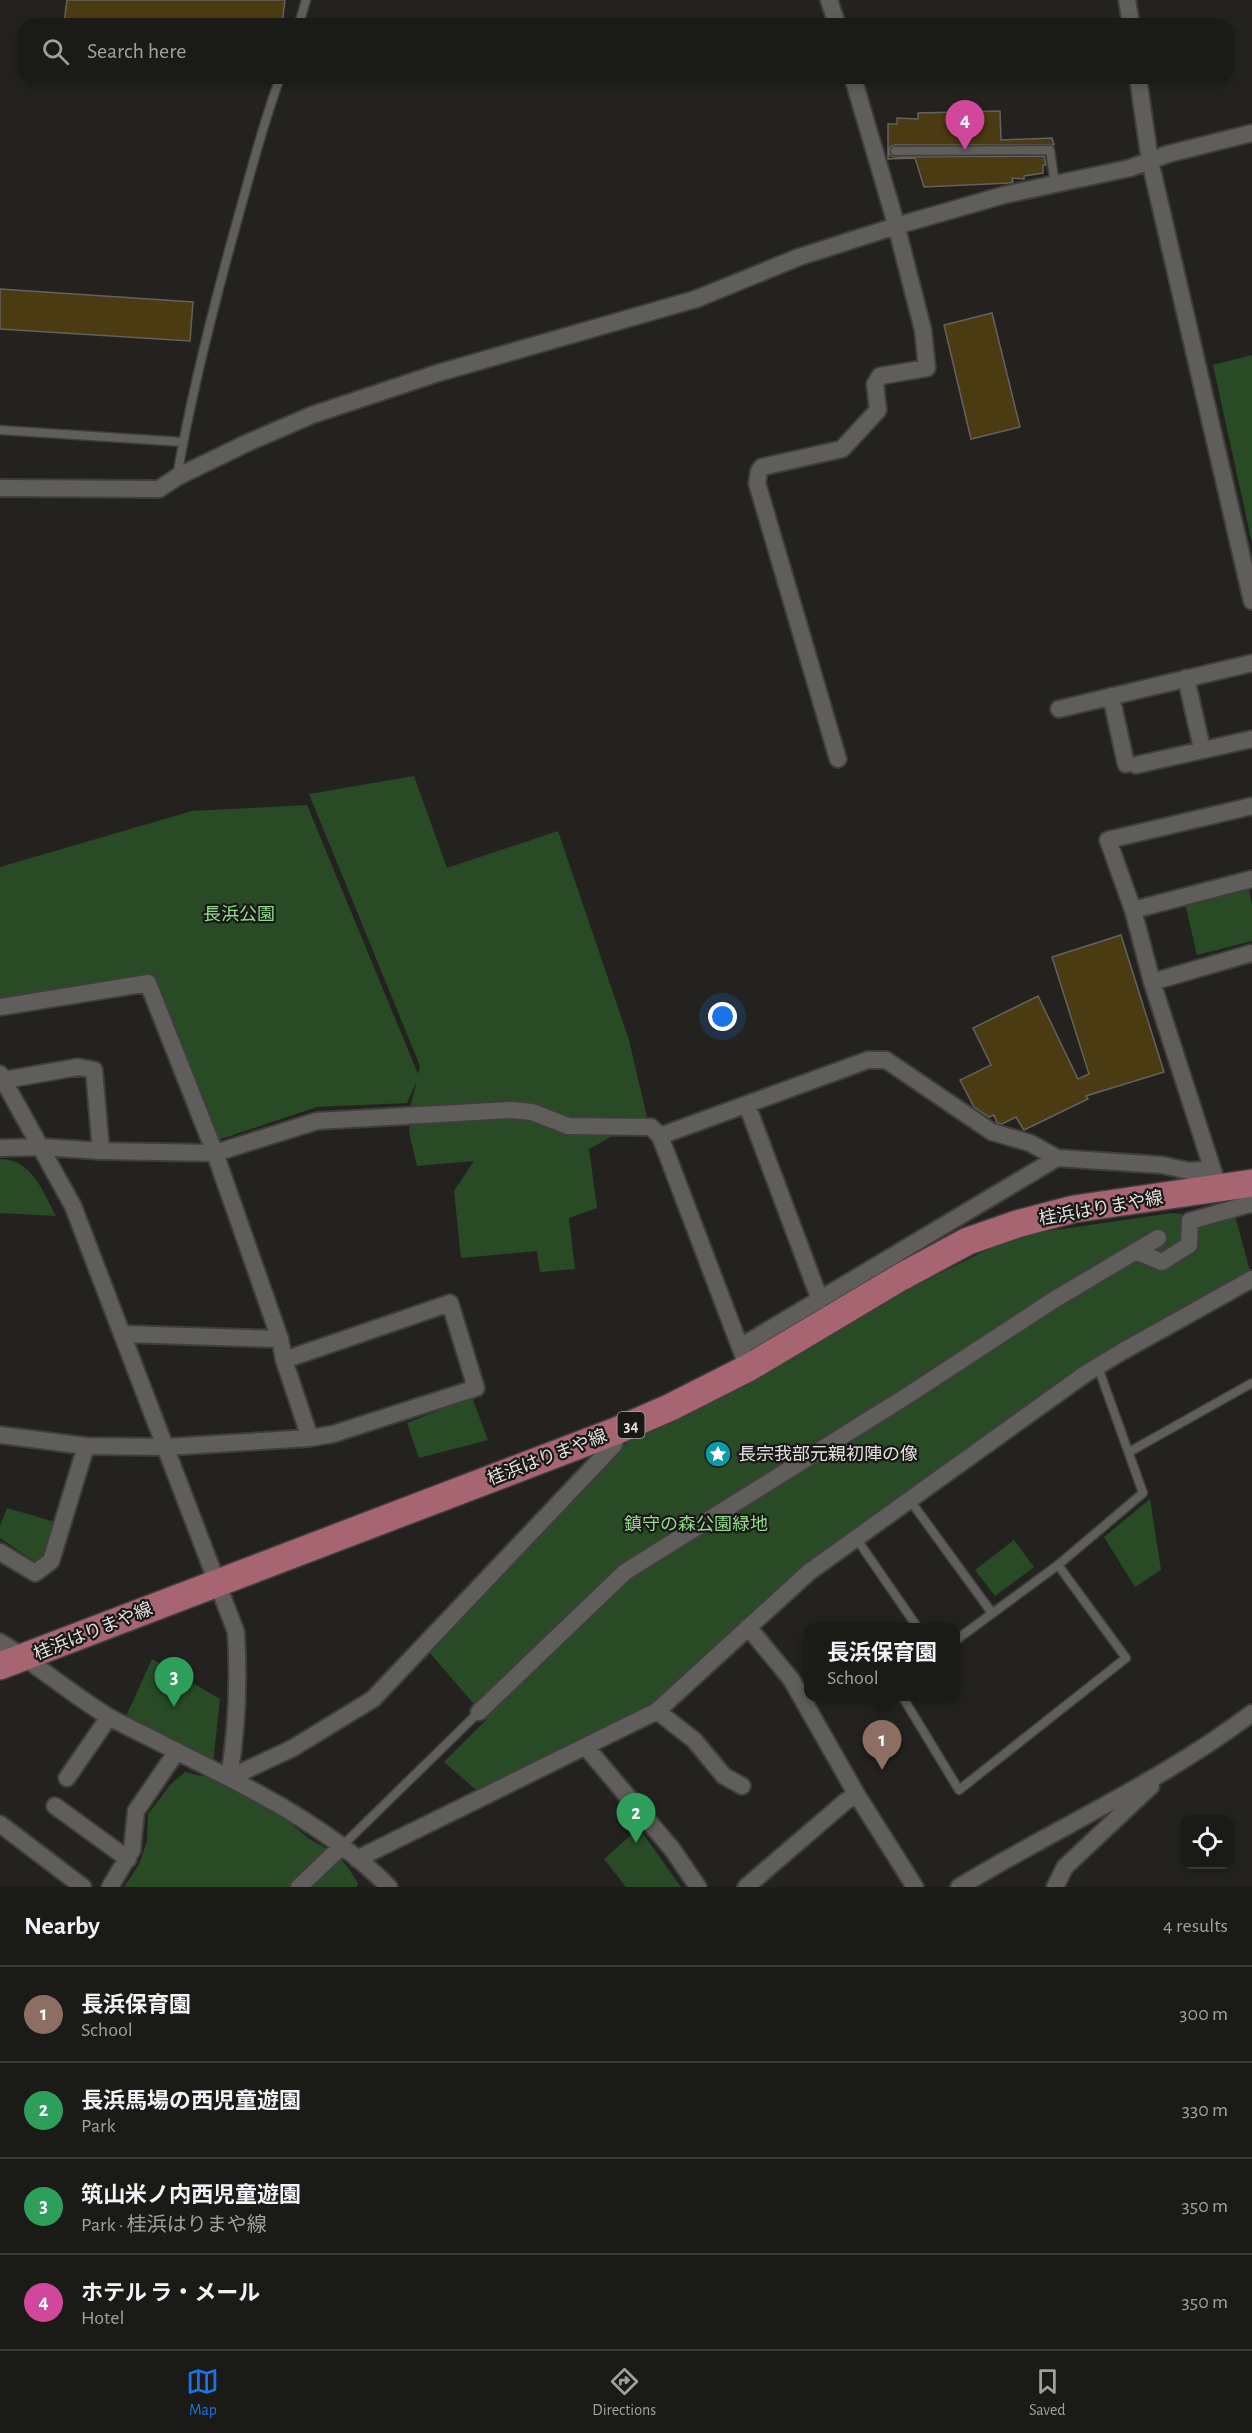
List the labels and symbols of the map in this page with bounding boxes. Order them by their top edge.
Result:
pin: 4 [946,100,984,150]
park label: 長浜公園 [203,904,275,924]
your location [708,1002,737,1031]
street label: 桂浜はりまや線 [1037,1187,1165,1229]
road number: 34 [618,1412,644,1438]
street label: 桂浜はりまや線 [485,1425,609,1489]
place icon: 長宗我部元親初陣の像 [703,1439,733,1469]
place label: 長宗我部元親初陣の像 [738,1444,918,1464]
park label: 鎮守の森公園緑地 [624,1515,768,1534]
street label: 桂浜はりまや線 [31,1598,155,1664]
pin: 3 [154,1658,194,1707]
pin: 1 [862,1720,902,1770]
pin: 2 [616,1794,656,1843]

